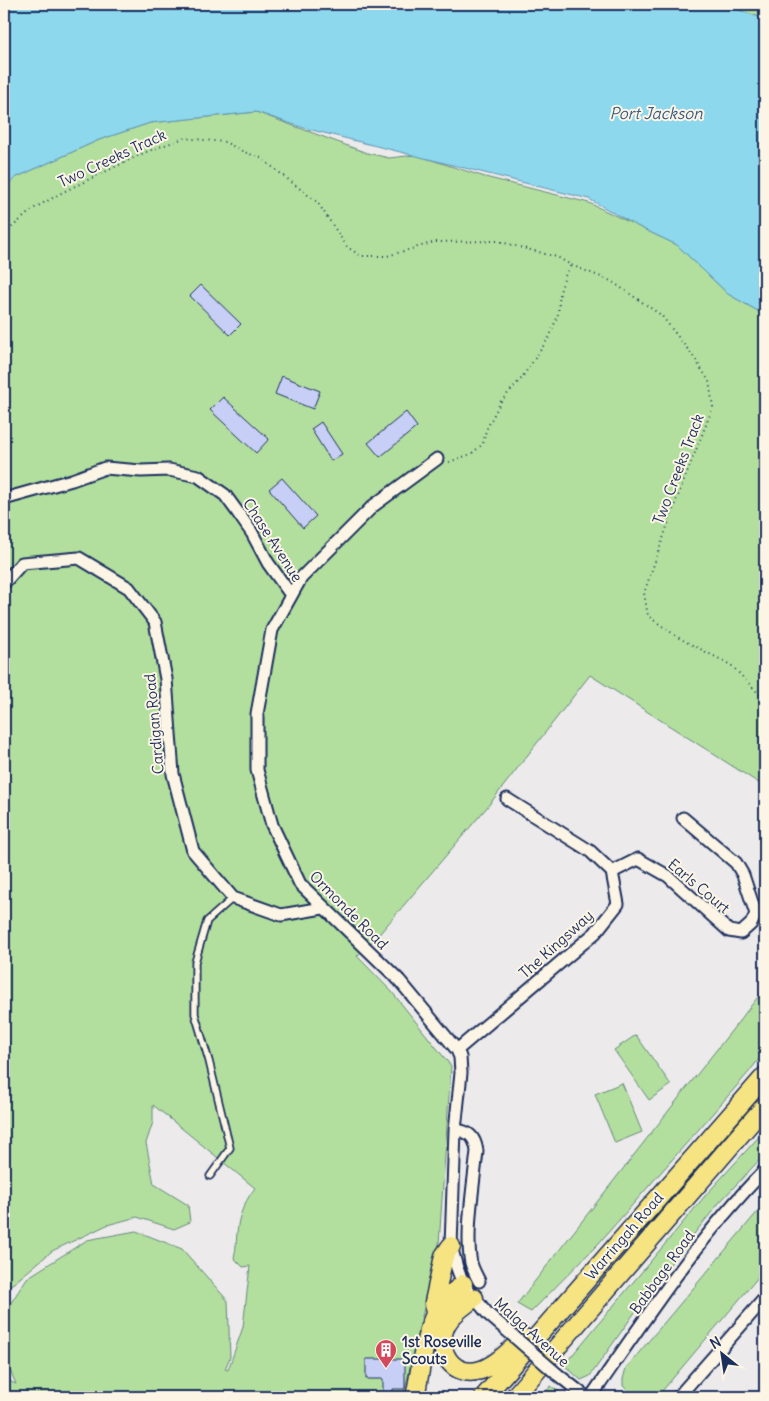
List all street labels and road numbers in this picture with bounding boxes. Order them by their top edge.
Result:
street label: Two Creeks Track [55,125,169,191]
street label: Two Creeks Track [648,411,708,527]
street label: Chase Avenue [239,495,307,585]
street label: Cardigan Road [140,673,168,775]
street label: Earls Court [664,855,734,917]
street label: Ormonde Road [306,867,392,953]
street label: The Kingsway [515,906,597,982]
street label: Warringah Road [581,1188,667,1284]
street label: Babbage Road [625,1226,699,1317]
street label: Malga Avenue [490,1293,574,1371]

